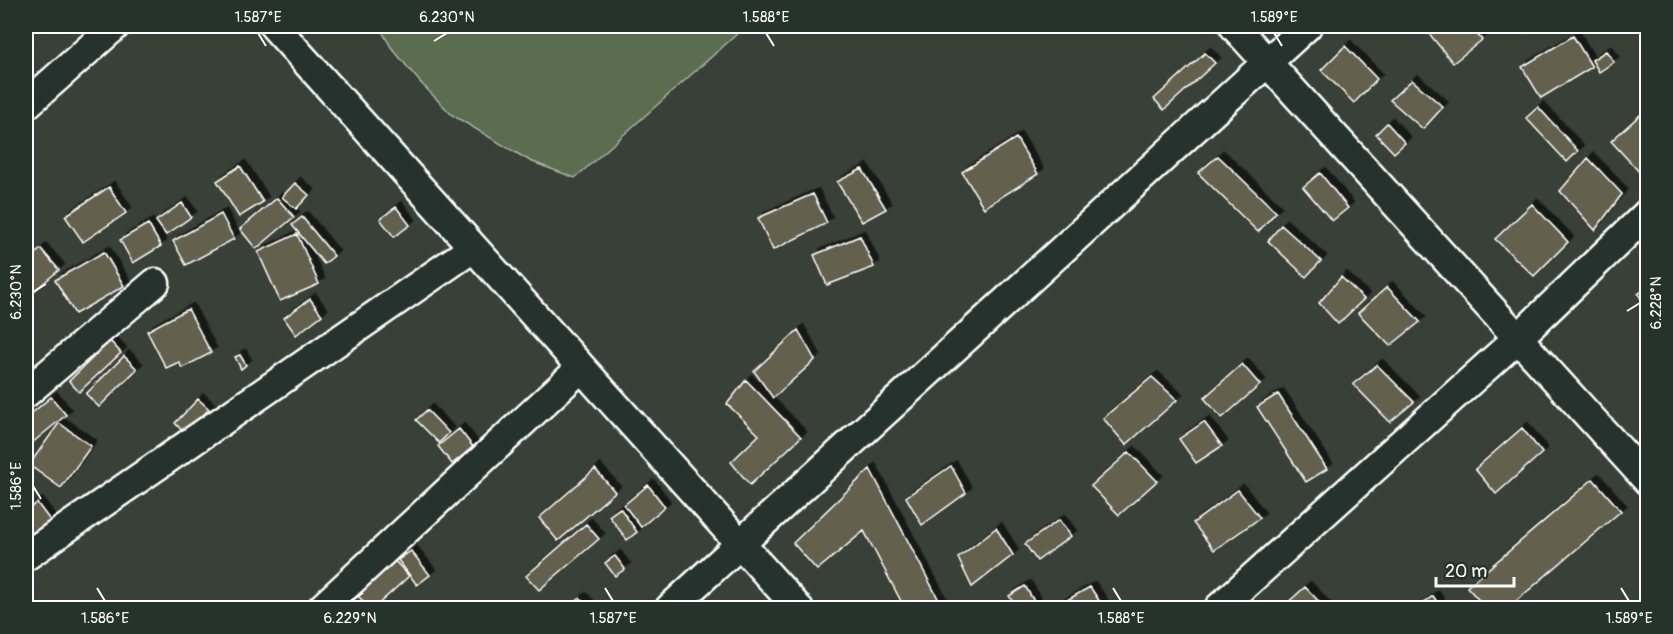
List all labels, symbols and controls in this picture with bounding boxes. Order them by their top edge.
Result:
text: 1.587°E [234,8,282,27]
text: 6.230°N [419,8,475,27]
text: 1.588°E [743,8,790,27]
text: 1.589°E [1251,8,1298,27]
text: 6.230°N [7,264,26,320]
text: 6.228°N [1647,276,1666,330]
text: 1.586°E [7,462,26,510]
scale bar [1436,550,1514,588]
text: 20 m [1445,560,1487,583]
text: 1.586°E [81,609,129,628]
text: 6.229°N [323,609,377,628]
text: 1.587°E [589,609,637,628]
text: 1.588°E [1098,609,1145,628]
text: 1.589°E [1606,609,1653,628]

